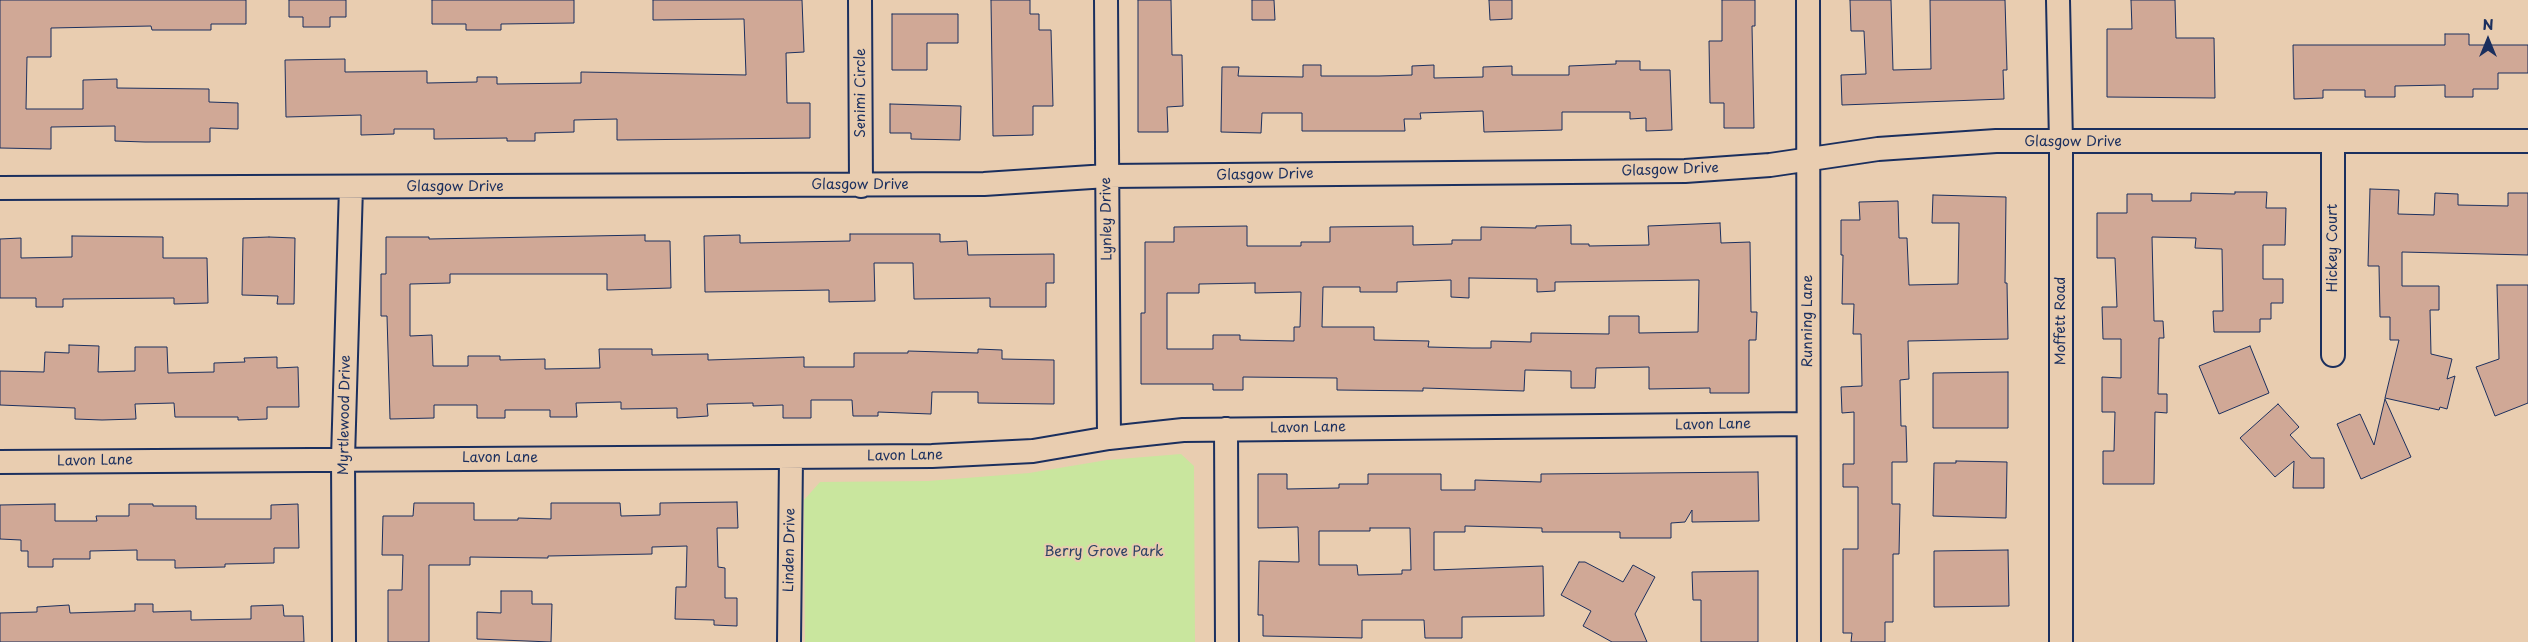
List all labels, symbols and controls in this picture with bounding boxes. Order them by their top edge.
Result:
text: N [2482,14,2494,35]
north arrow [2463,15,2513,65]
street label: Senimi Circle [853,48,869,138]
street label: Glasgow Drive [2024,134,2122,150]
street label: Glasgow Drive [1621,160,1719,180]
street label: Glasgow Drive [1216,166,1314,184]
street label: Glasgow Drive [811,177,909,193]
street label: Lynley Drive [1098,177,1116,261]
street label: Glasgow Drive [406,179,504,195]
street label: Hickey Court [2325,204,2341,292]
street label: Running Lane [1800,275,1816,367]
street label: Moffett Road [2053,277,2069,365]
street label: Myrtlewood Drive [336,355,354,475]
street label: Lavon Lane [1675,416,1751,434]
street label: Lavon Lane [1270,419,1346,437]
street label: Lavon Lane [867,447,943,465]
street label: Lavon Lane [462,450,538,466]
street label: Lavon Lane [57,452,133,470]
street label: Linden Drive [781,508,799,592]
park label: Berry Grove Park [1044,544,1164,560]

